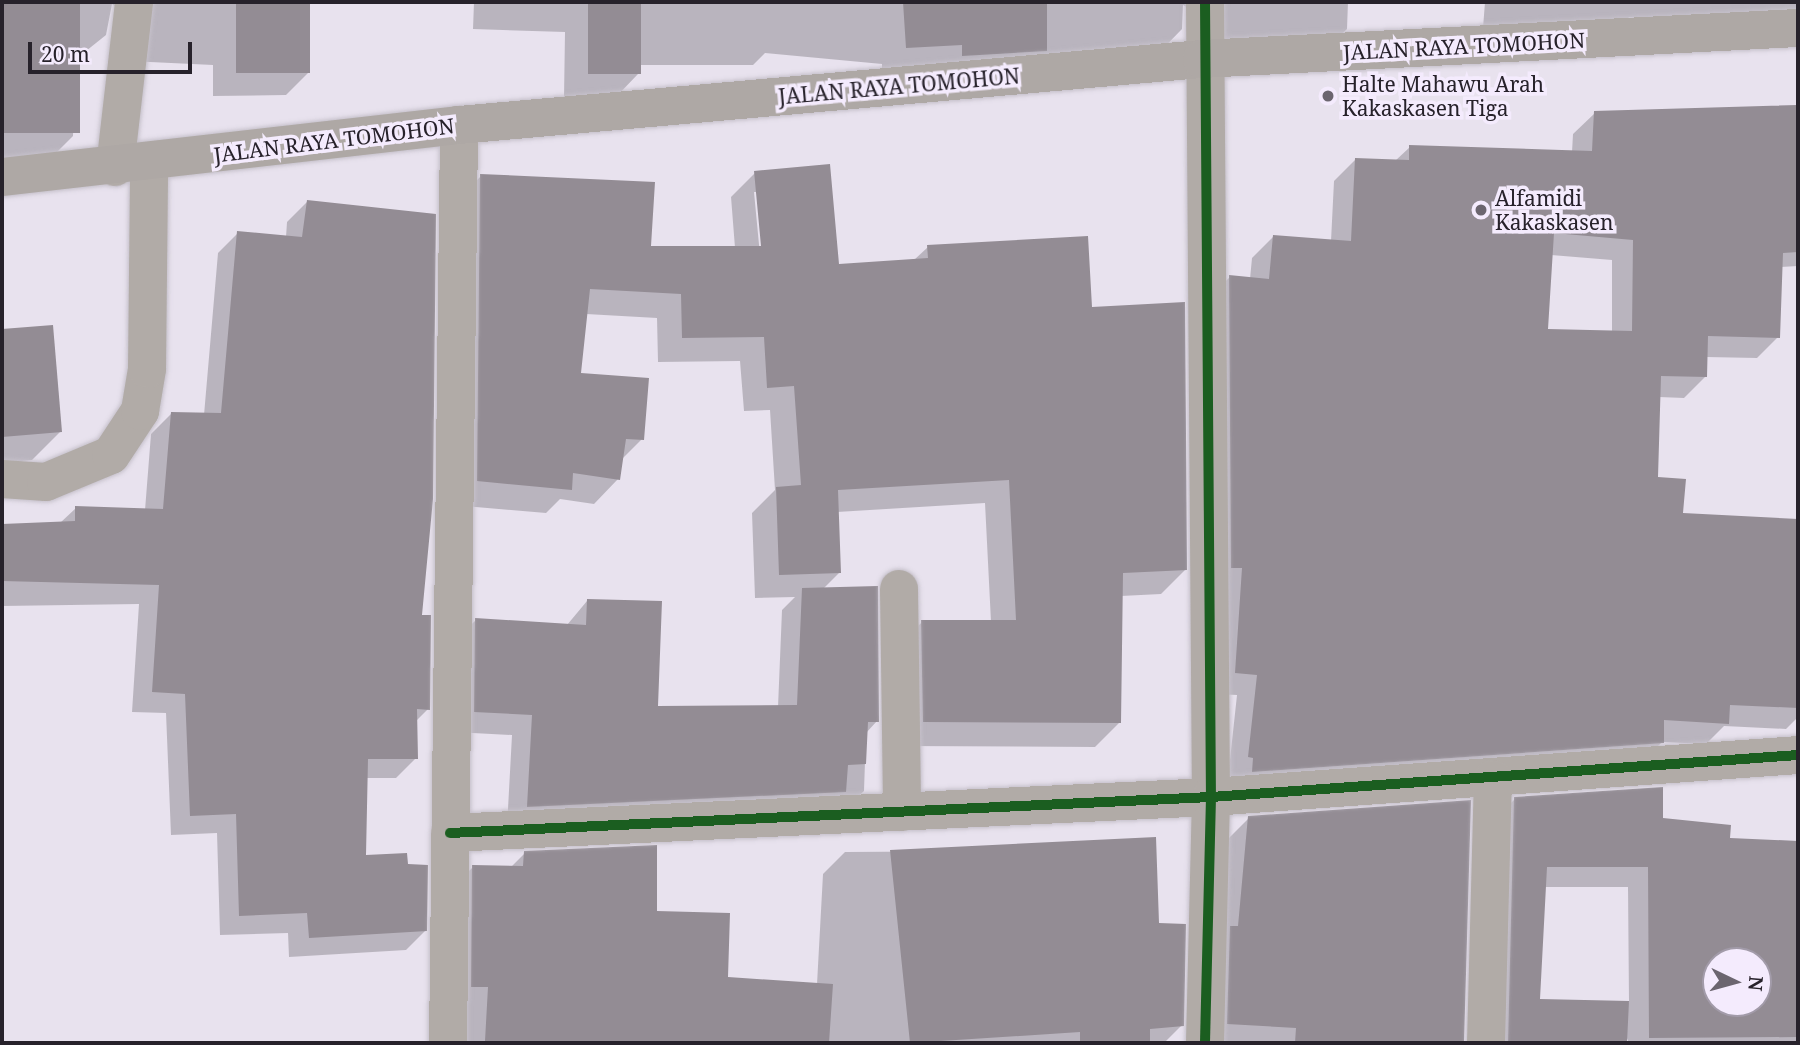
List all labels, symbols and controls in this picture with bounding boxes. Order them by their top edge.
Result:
street label: JALAN RAYA TOMOHON [1342,27,1586,65]
scale bar [32,28,196,72]
text: 20 m [41,40,90,68]
street label: JALAN RAYA TOMOHON [777,63,1021,109]
place label: Halte Mahawu Arah Kakaskasen Tiga [1342,71,1544,121]
marker: Halte Mahawu Arah Kakaskasen Tiga [1320,88,1336,104]
street label: JALAN RAYA TOMOHON [212,113,456,167]
place label: Alfamidi Kakaskasen [1495,185,1613,235]
marker: Alfamidi Kakaskasen [1473,202,1489,218]
north arrow [1702,947,1772,1017]
text: N [1742,975,1770,992]

